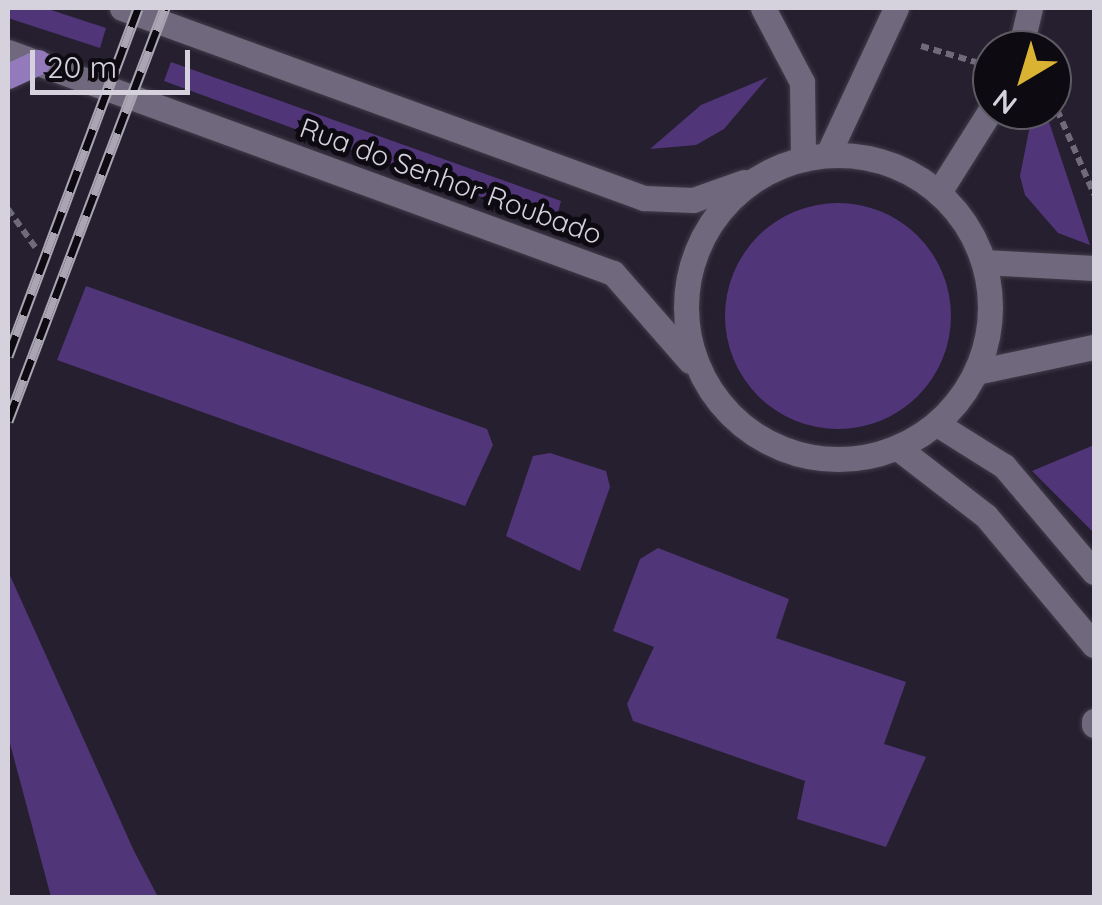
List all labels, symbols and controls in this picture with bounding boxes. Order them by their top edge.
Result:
scale bar [35,30,195,92]
north arrow [972,30,1072,130]
text: 20 m [47,48,117,86]
text: N [986,82,1023,123]
street label: Rua do Senhor Roubado [295,111,607,251]

